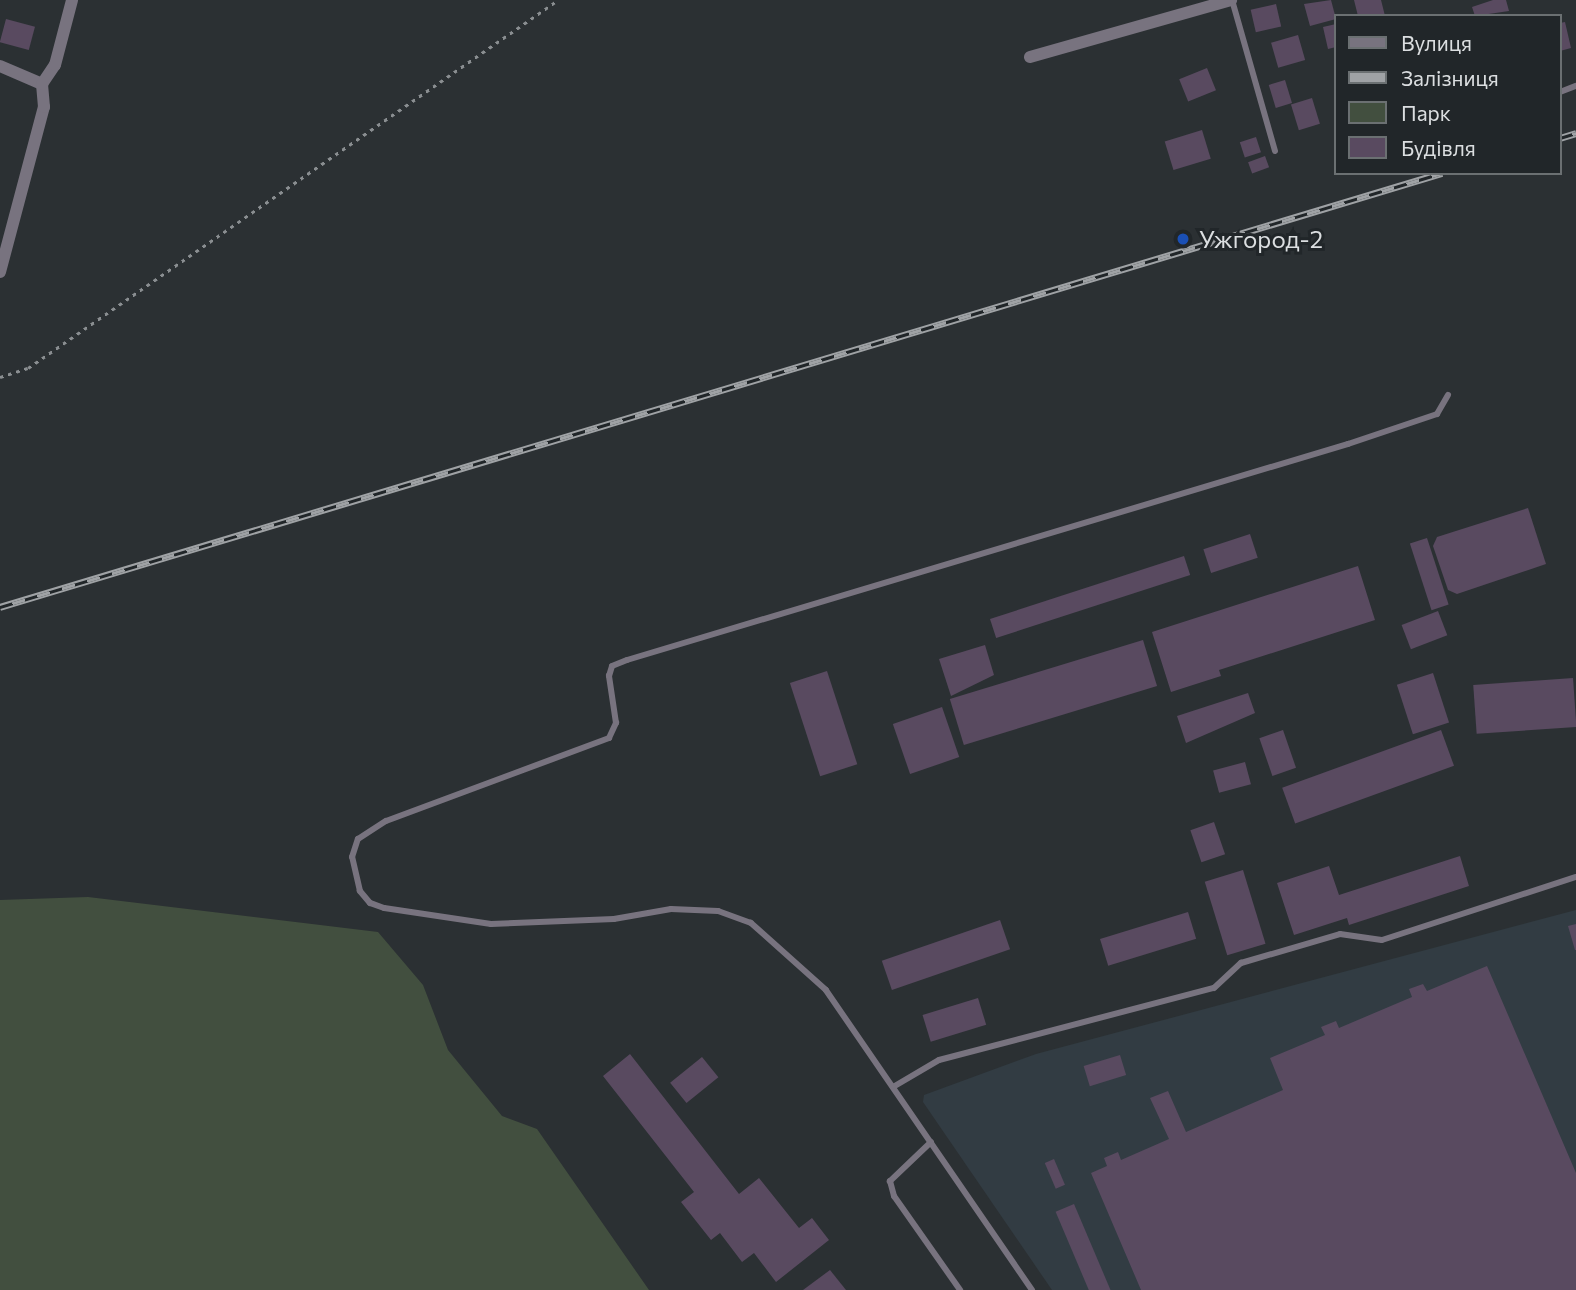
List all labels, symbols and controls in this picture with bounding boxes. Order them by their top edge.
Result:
legend [1334,14,1562,175]
text: Вулиця [1401,30,1472,55]
text: Залізниця [1401,65,1499,90]
text: Парк [1401,100,1451,125]
text: Будівля [1401,135,1476,160]
place label: Ужгород-2 [1199,225,1323,253]
marker: Ужгород-2 [1173,229,1193,249]

